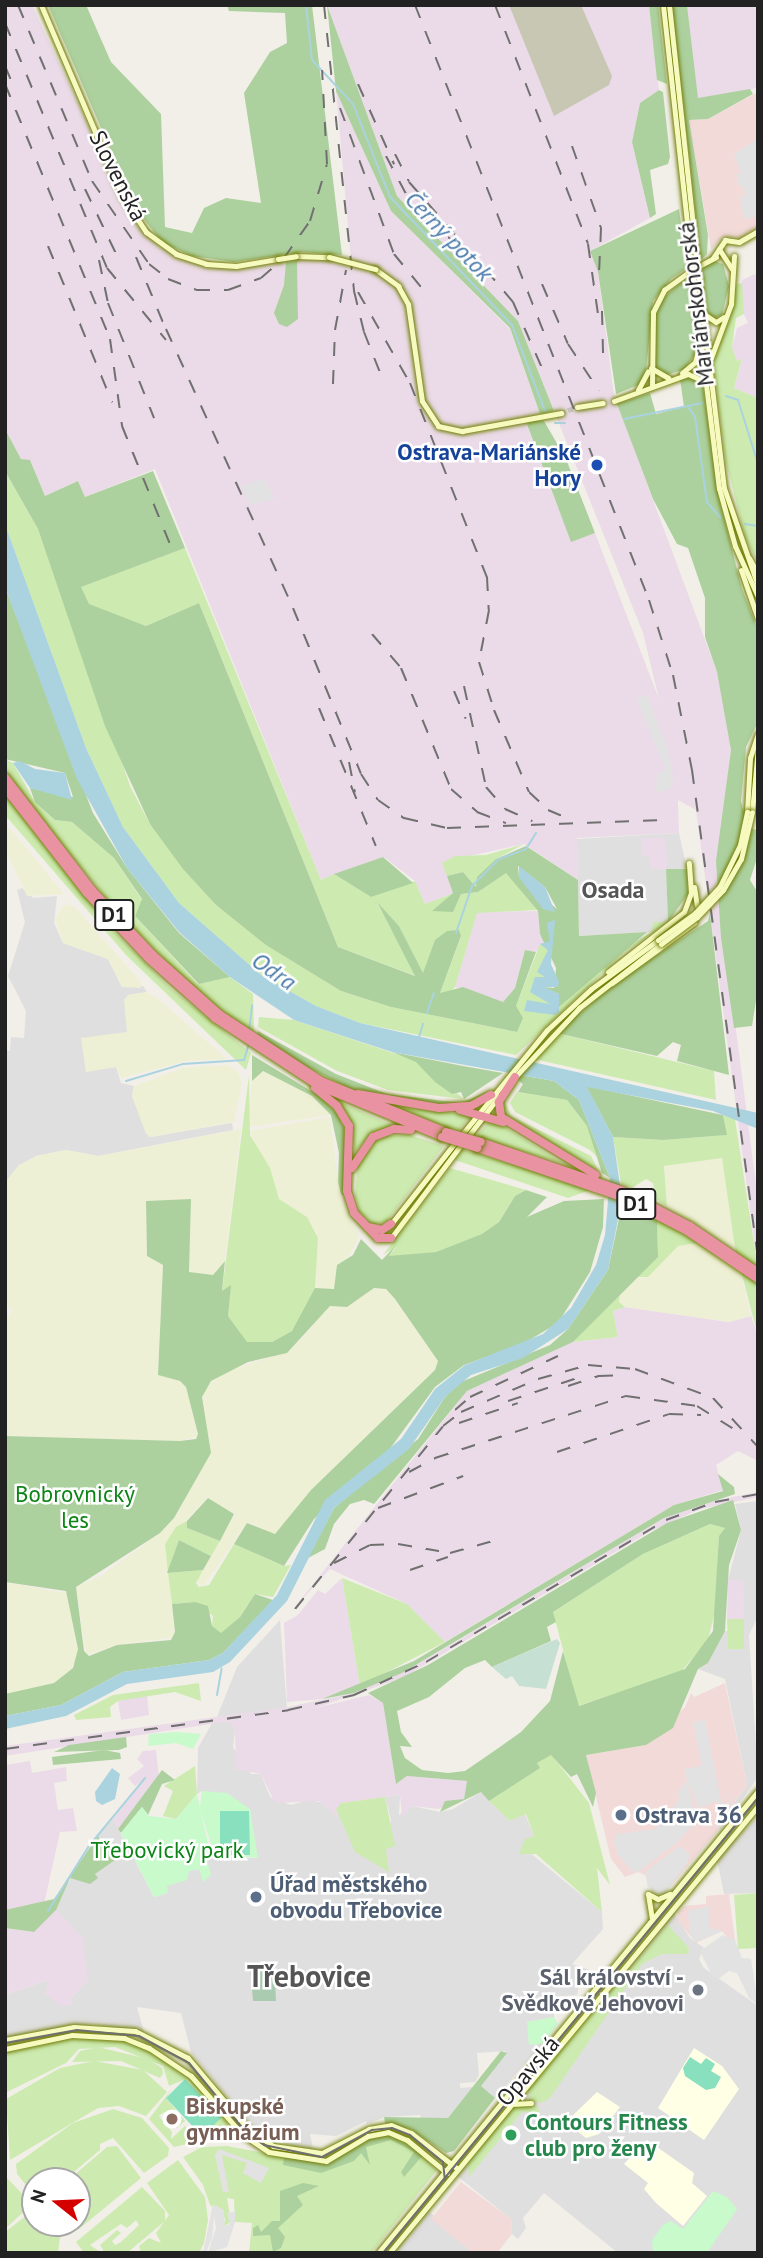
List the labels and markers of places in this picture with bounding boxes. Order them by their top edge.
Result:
place label: Ostrava-Mariánské Hory [397,438,581,492]
marker: Ostrava-Mariánské Hory [587,455,607,475]
place label: Ostrava 36 [635,1801,742,1829]
marker: Ostrava 36 [613,1807,629,1823]
place label: Úřad městského obvodu Třebovice [270,1870,443,1924]
marker: Úřad městského obvodu Třebovice [248,1889,264,1905]
place label: Sál království - Svědkové Jehovovi [501,1963,684,2017]
marker: Sál království - Svědkové Jehovovi [690,1982,706,1998]
place label: Biskupské gymnázium [186,2092,299,2146]
place label: Contours Fitness club pro ženy [525,2108,688,2162]
marker: Biskupské gymnázium [164,2111,180,2127]
marker: Contours Fitness club pro ženy [503,2127,519,2143]

